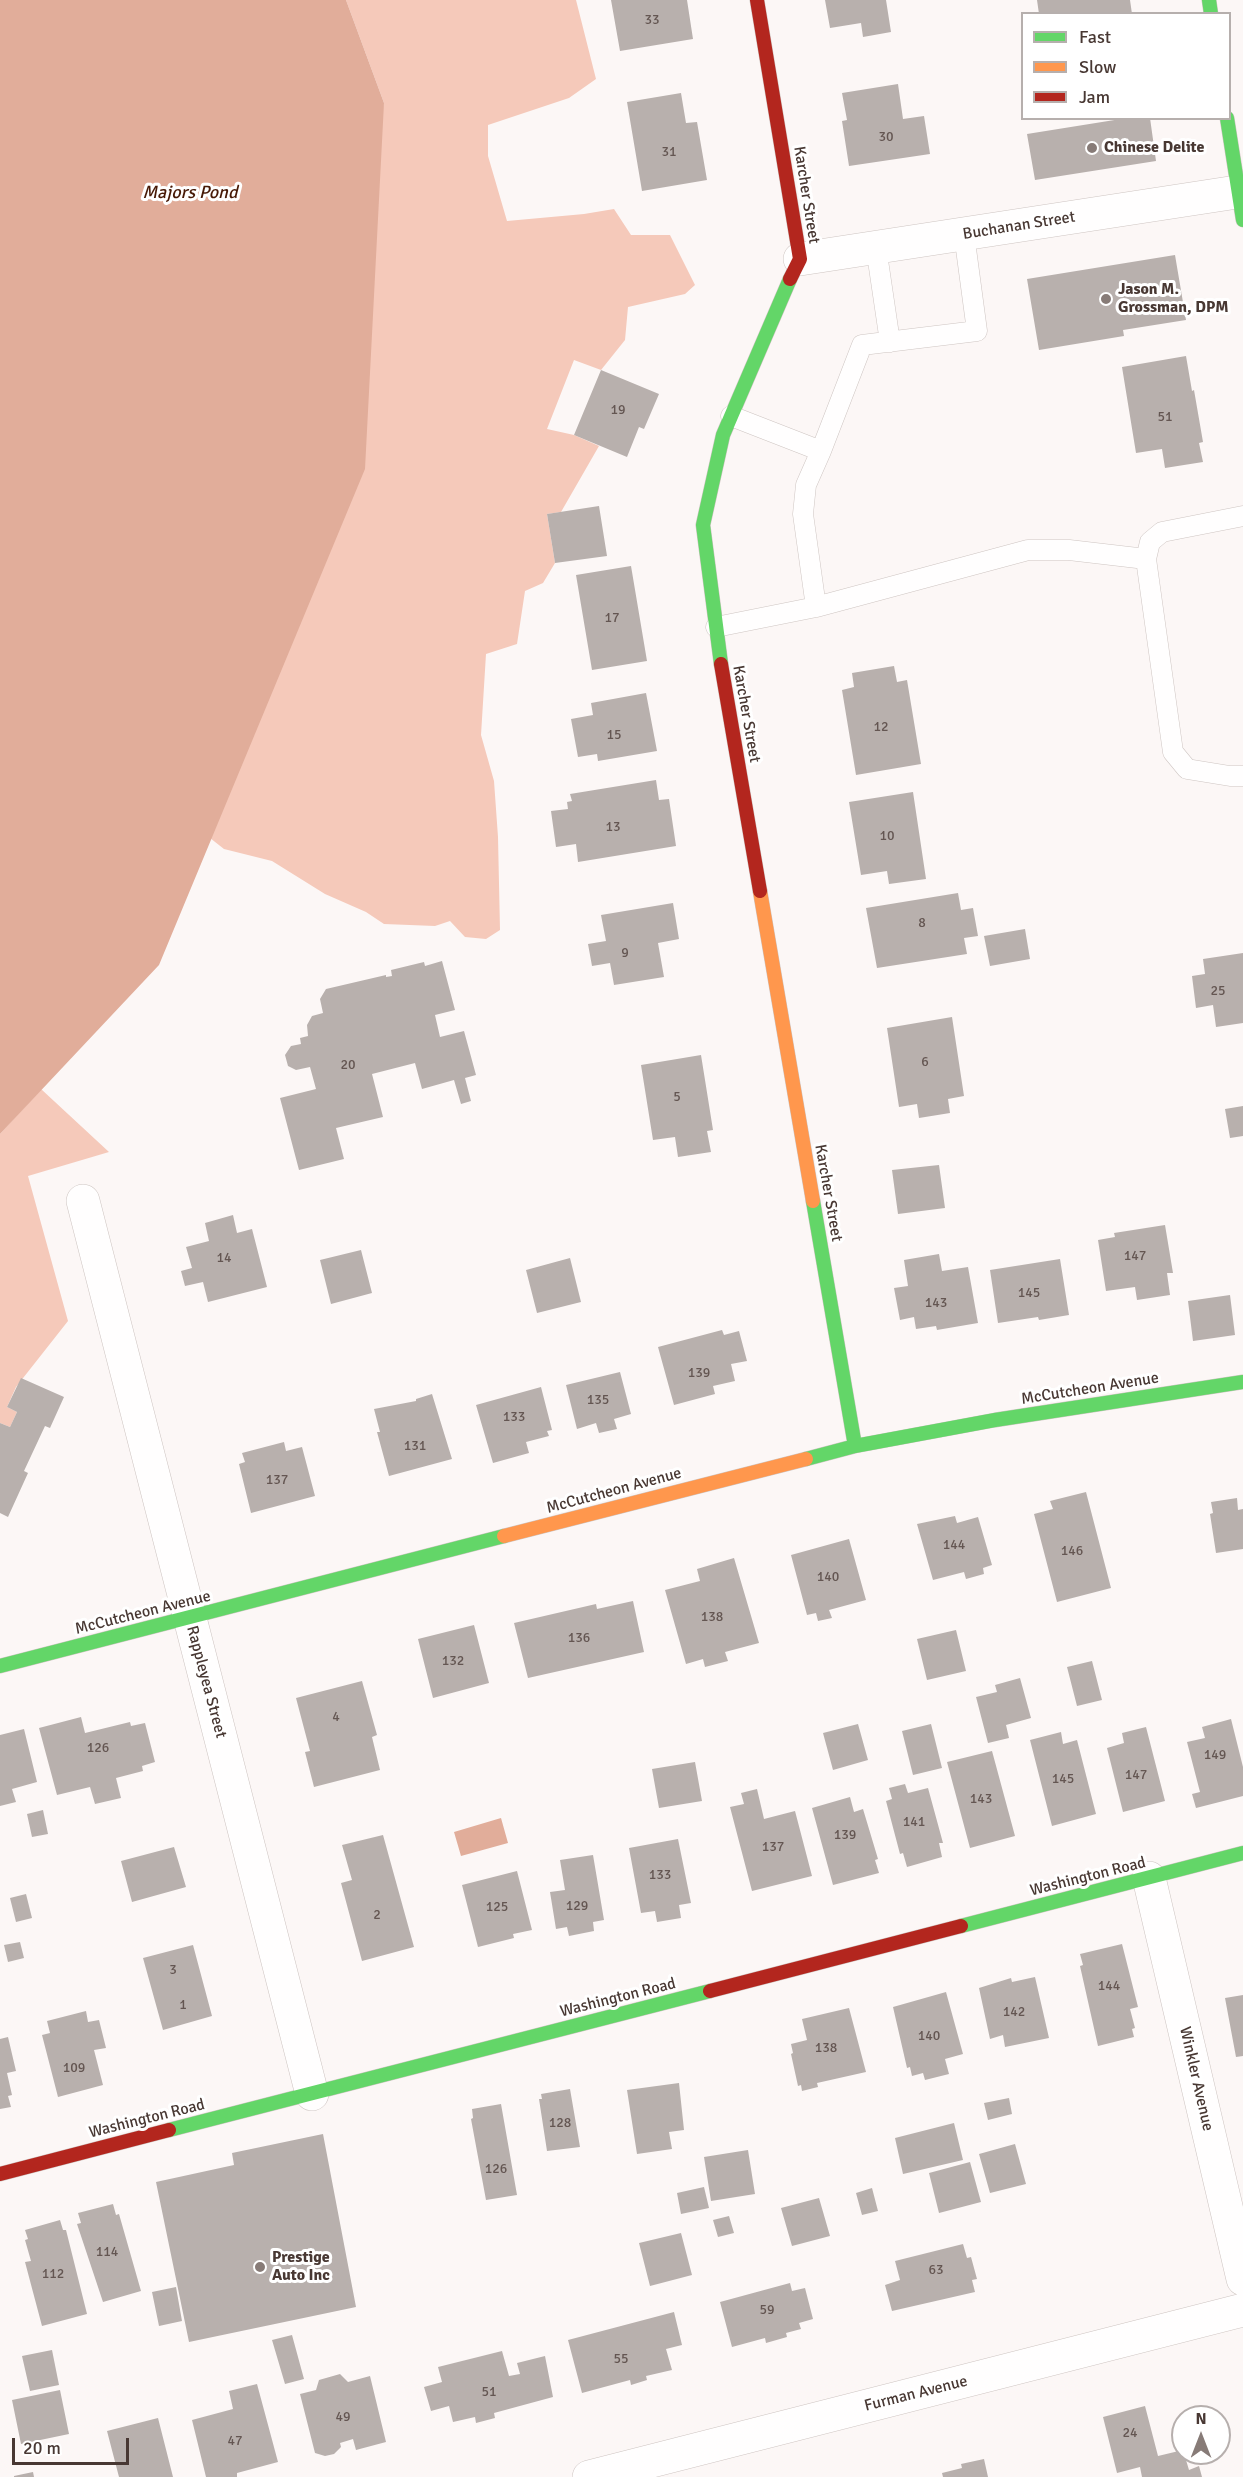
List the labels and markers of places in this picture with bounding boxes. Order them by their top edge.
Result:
place label: Chinese Delite [1104,138,1204,158]
marker: Chinese Delite [1085,141,1099,155]
place label: Jason M. Grossman, DPM [1118,280,1229,318]
marker: Jason M. Grossman, DPM [1099,292,1113,306]
place label: Prestige Auto Inc [272,2248,330,2286]
marker: Prestige Auto Inc [253,2260,267,2274]

